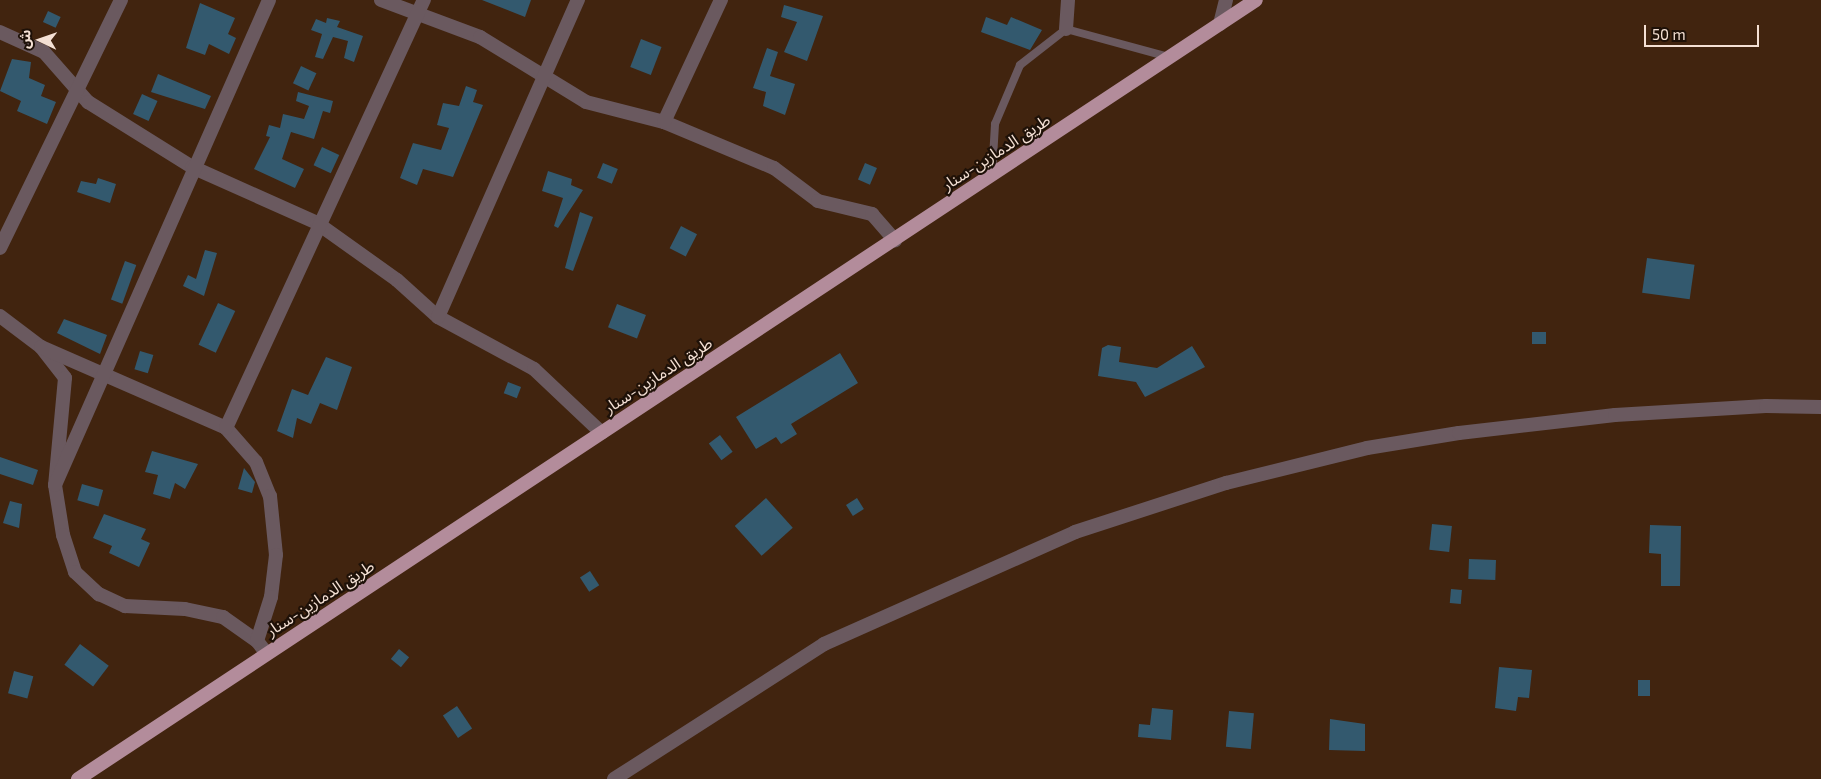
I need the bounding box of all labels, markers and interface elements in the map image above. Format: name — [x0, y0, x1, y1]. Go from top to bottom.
north arrow — [15, 15, 65, 65]
scale bar — [1646, 15, 1761, 47]
text: 50 m — [1652, 25, 1686, 43]
text: ش — [16, 29, 34, 49]
street label: طريق الدمازين-سنار — [938, 110, 1054, 194]
street label: طريق الدمازين-سنار — [600, 333, 716, 417]
street label: طريق الدمازين-سنار — [262, 556, 378, 640]

